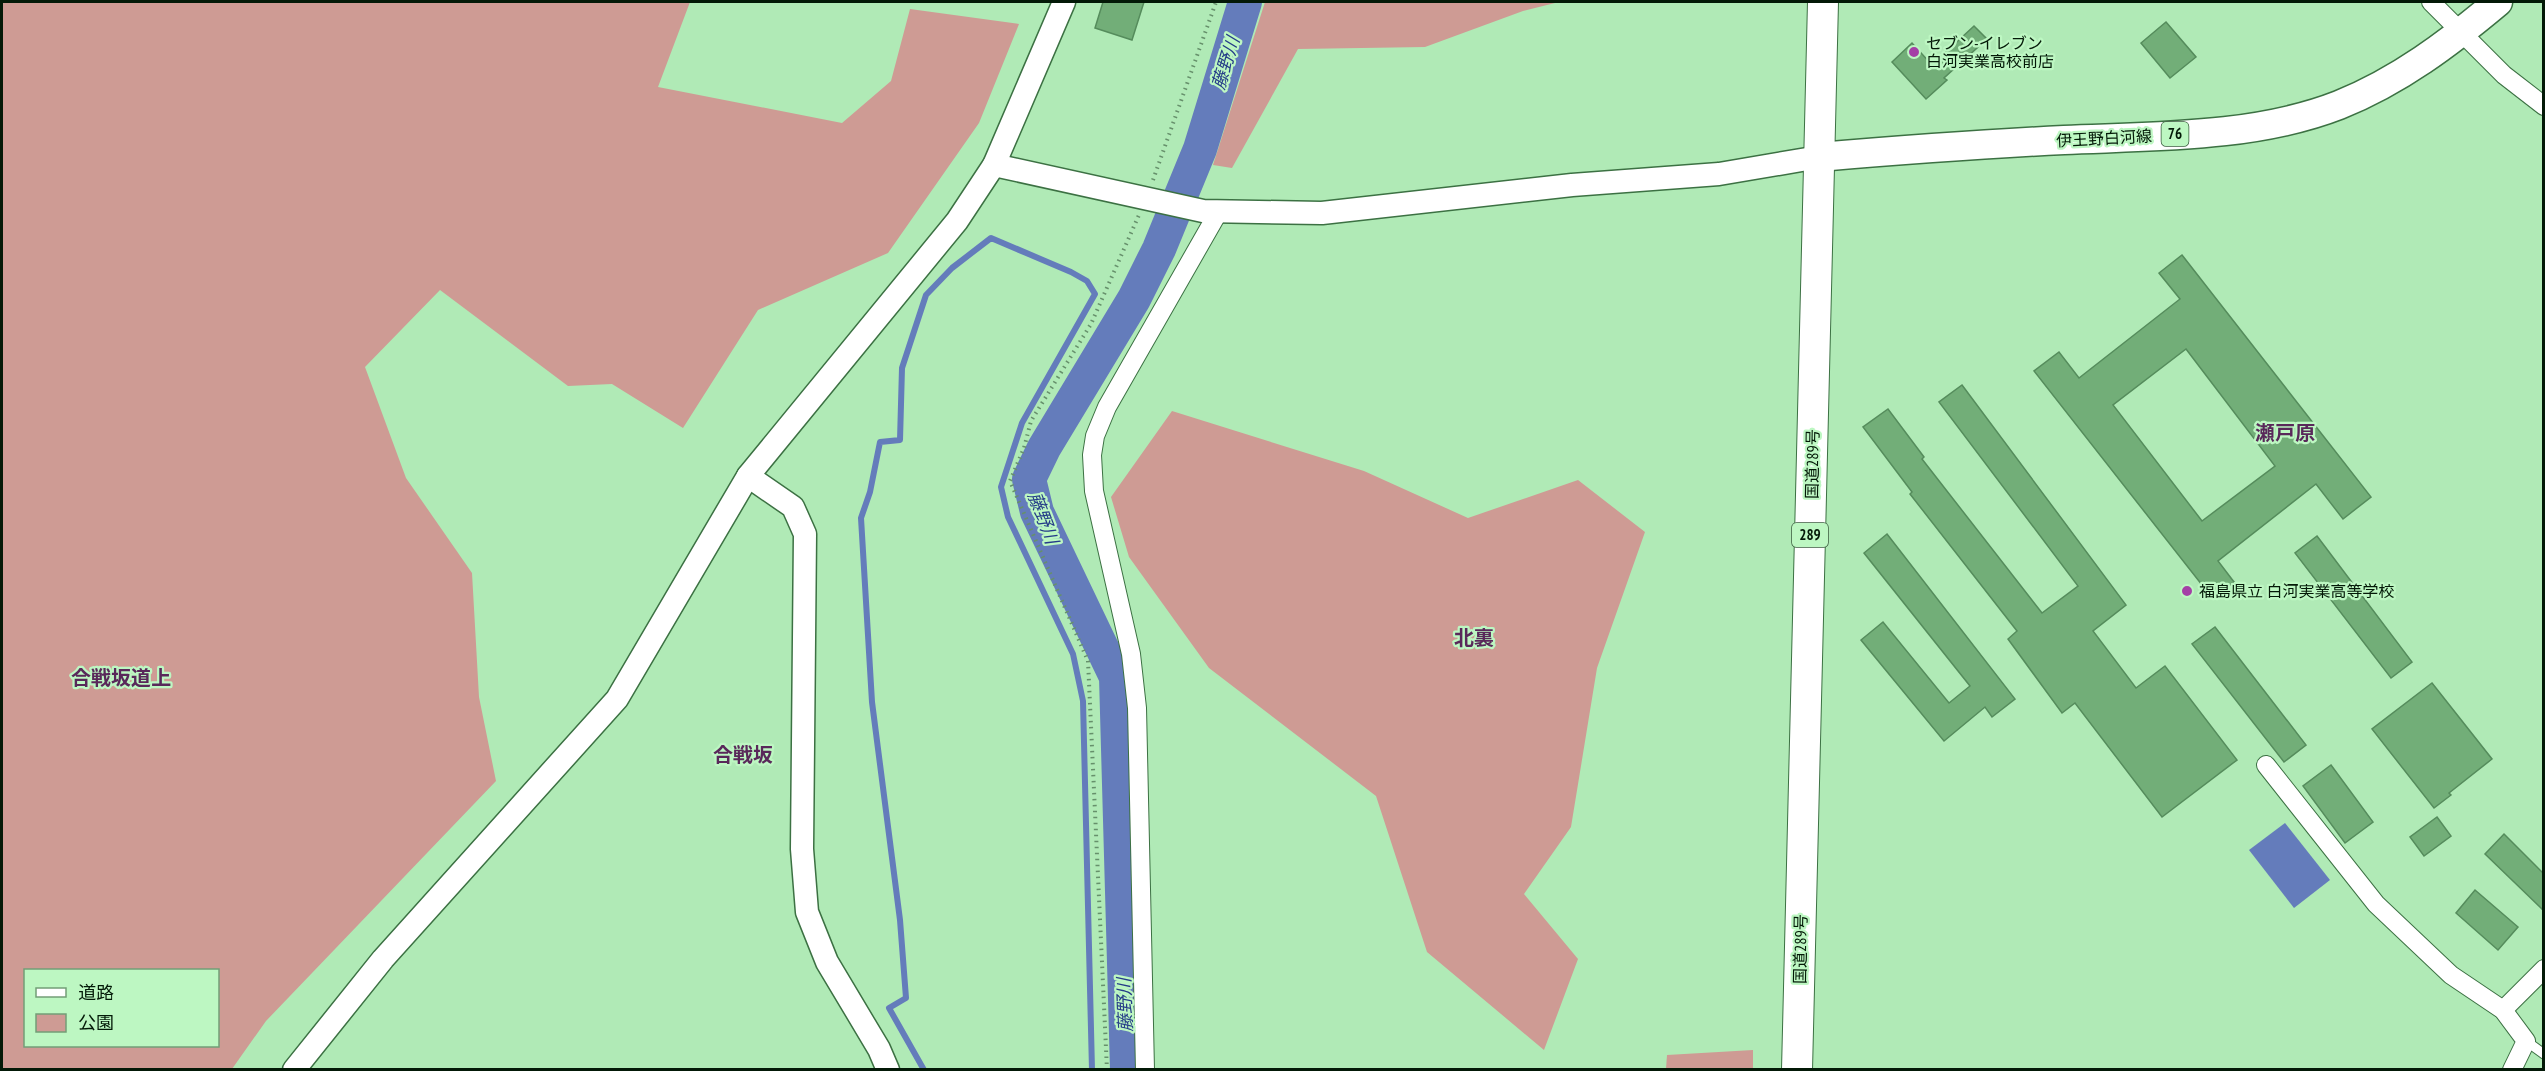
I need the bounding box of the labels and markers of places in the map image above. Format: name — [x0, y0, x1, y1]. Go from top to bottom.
place label: セブン-イレブン 白河実業高校前店 — [1926, 33, 2054, 71]
marker: セブン-イレブン 白河実業高校前店 — [1907, 45, 1921, 59]
place label: 福島県立 白河実業高等学校 — [2199, 581, 2394, 601]
marker: 福島県立 白河実業高等学校 — [2180, 584, 2194, 598]

